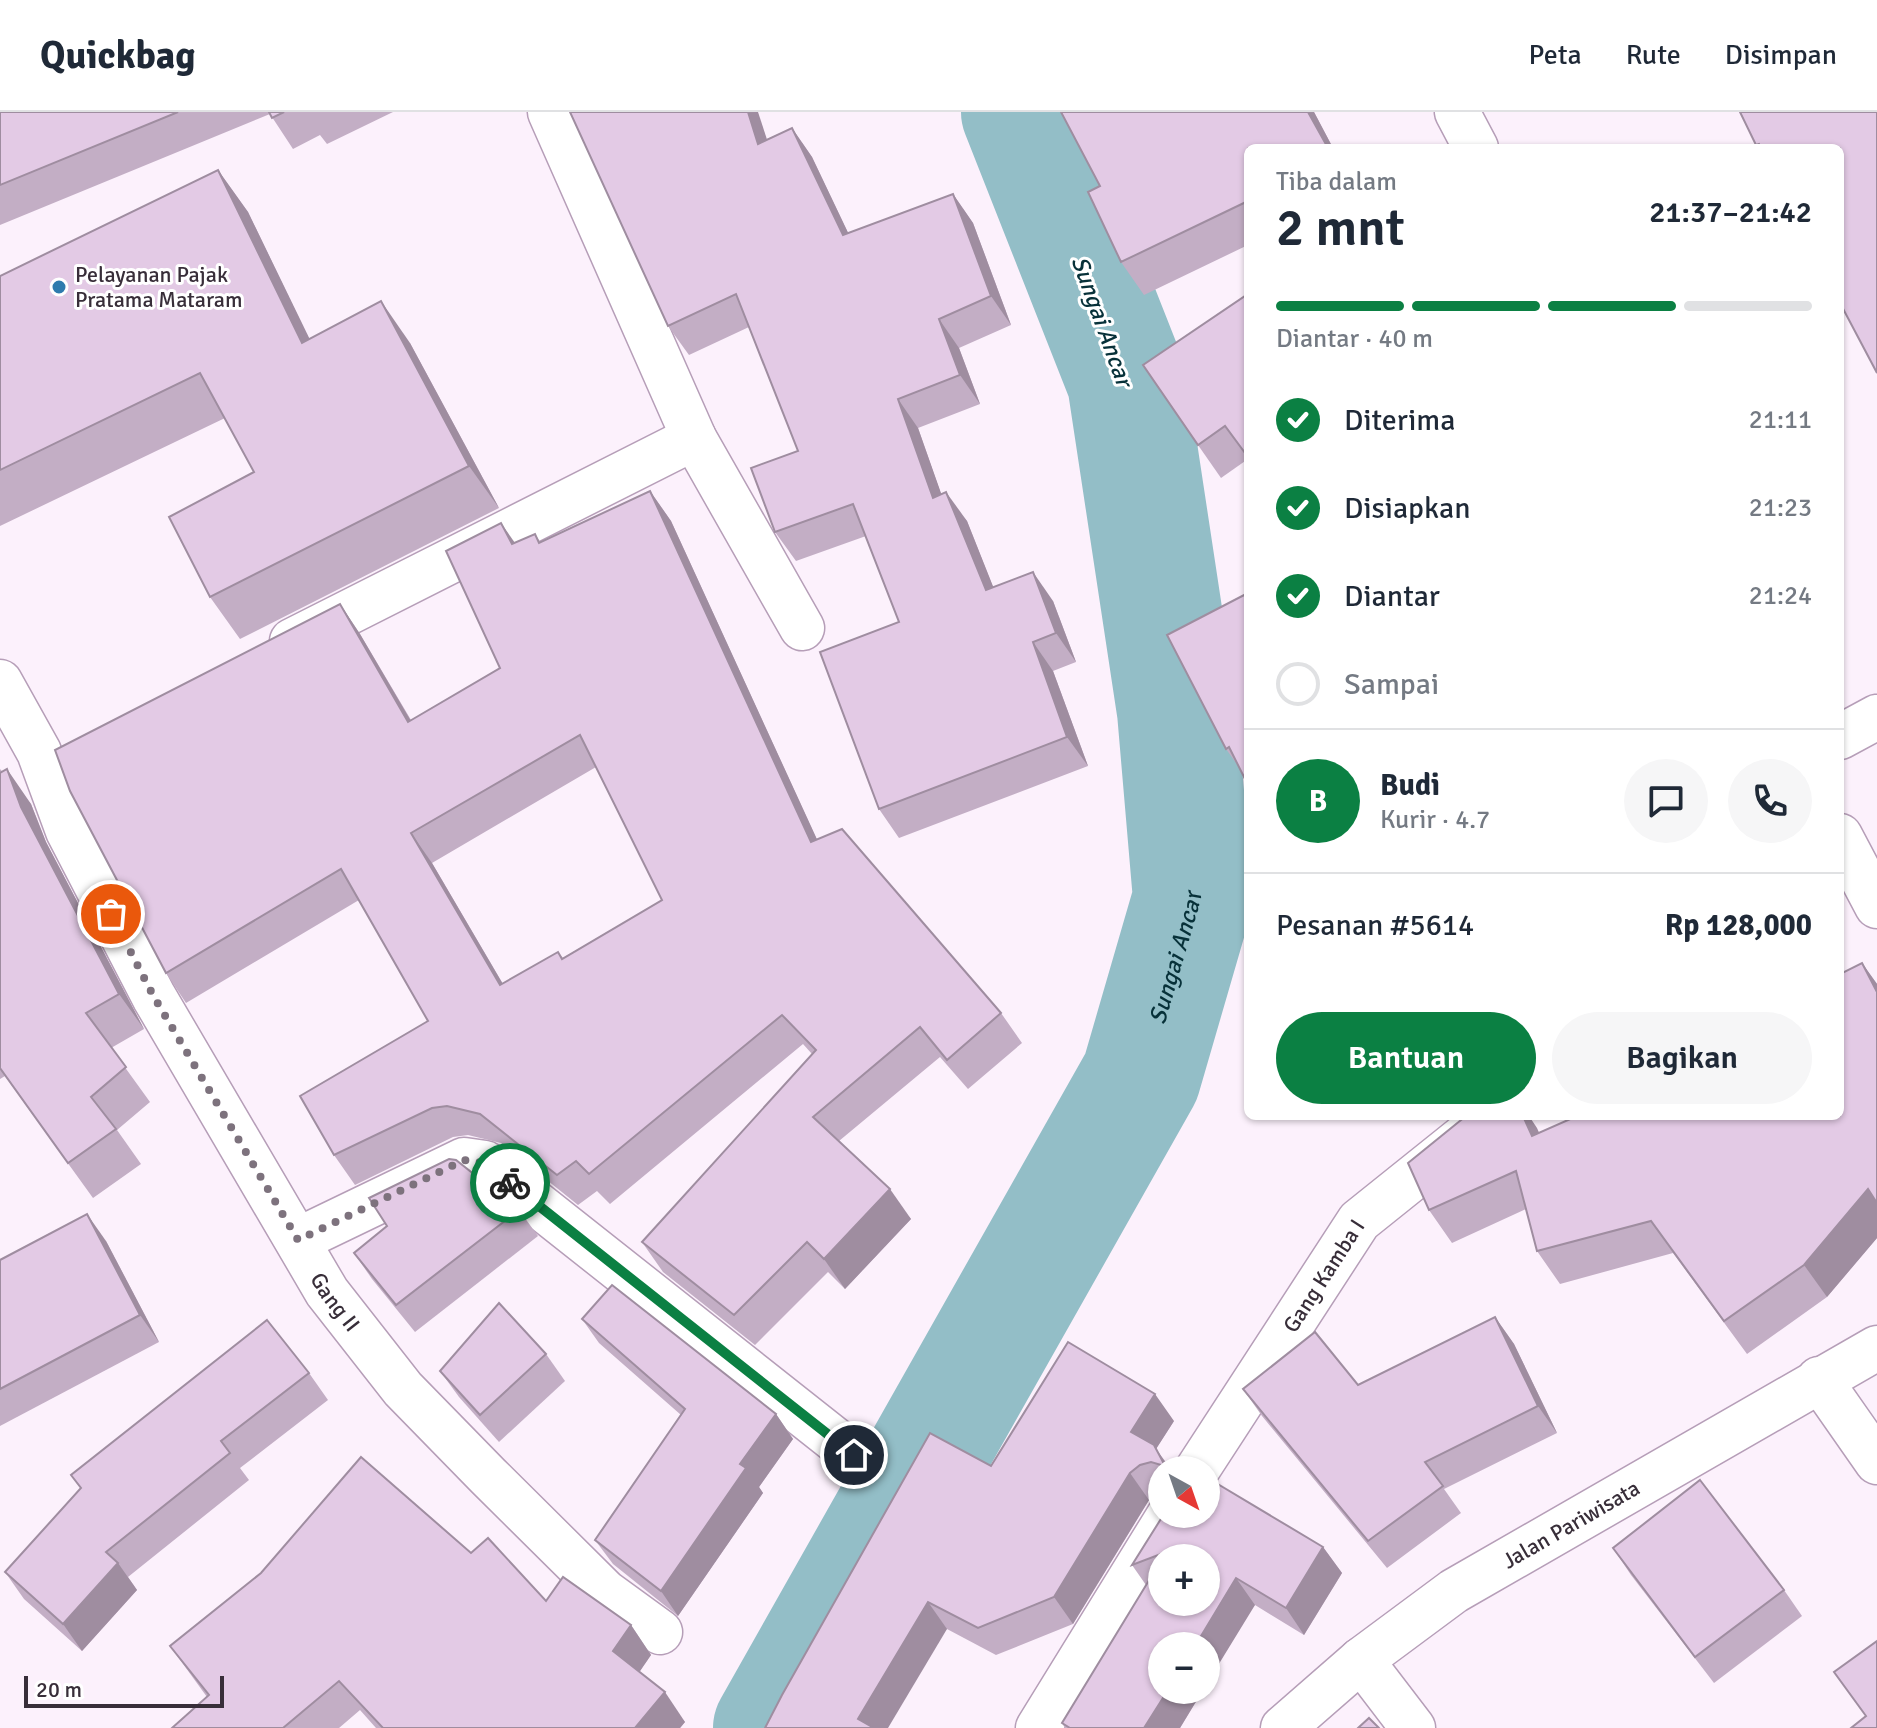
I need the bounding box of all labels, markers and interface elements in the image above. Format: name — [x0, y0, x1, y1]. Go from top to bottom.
text: Quickbag — [40, 32, 196, 79]
text: Peta — [1529, 38, 1582, 72]
text: Rute — [1626, 38, 1681, 72]
text: Disimpan — [1725, 38, 1837, 72]
text: Tiba dalam — [1276, 166, 1397, 198]
text: 21:37–21:42 — [1649, 194, 1812, 231]
text: 2 mnt — [1276, 196, 1405, 260]
water label: Sungai Ancar — [1065, 252, 1140, 393]
place label: Pelayanan Pajak Pratama Mataram — [75, 261, 243, 313]
marker: Pelayanan Pajak Pratama Mataram — [50, 278, 68, 296]
text: Diantar · 40 m — [1276, 323, 1433, 355]
icon: check — [1276, 398, 1320, 442]
text: Diterima — [1344, 402, 1455, 439]
text: 21:11 — [1749, 404, 1812, 436]
icon: check — [1276, 486, 1320, 530]
text: Disiapkan — [1344, 490, 1471, 527]
text: 21:23 — [1749, 492, 1812, 524]
icon: check — [1276, 574, 1320, 618]
text: Diantar — [1344, 578, 1440, 615]
text: 21:24 — [1749, 580, 1812, 612]
text: Sampai — [1344, 666, 1439, 703]
button: chat — [1624, 759, 1708, 843]
button: phone — [1728, 759, 1812, 843]
text: Budi — [1380, 767, 1440, 804]
text: B — [1309, 783, 1327, 820]
text: Kurir · 4.7 — [1380, 804, 1490, 836]
pin — [77, 880, 145, 948]
water label: Sungai Ancar — [1142, 888, 1208, 1027]
icon: bag — [89, 892, 133, 936]
text: Pesanan #5614 — [1276, 907, 1474, 944]
text: Rp 128,000 — [1665, 907, 1812, 944]
button: Bantuan — [1276, 1012, 1536, 1104]
button: Bagikan — [1552, 1012, 1812, 1104]
courier — [470, 1143, 550, 1223]
icon: bike — [488, 1161, 532, 1205]
street label: Gang Kamba I — [1277, 1214, 1370, 1337]
street label: Gang II — [305, 1267, 366, 1337]
pin — [820, 1421, 888, 1489]
icon: home — [832, 1433, 876, 1477]
north arrow — [1148, 1456, 1220, 1528]
map controls — [1148, 1456, 1220, 1704]
street label: Jalan Pariwisata — [1497, 1474, 1644, 1574]
button: + — [1148, 1544, 1220, 1616]
button: − — [1148, 1632, 1220, 1704]
scale bar — [24, 1672, 224, 1708]
text: 20 m — [36, 1676, 82, 1703]

